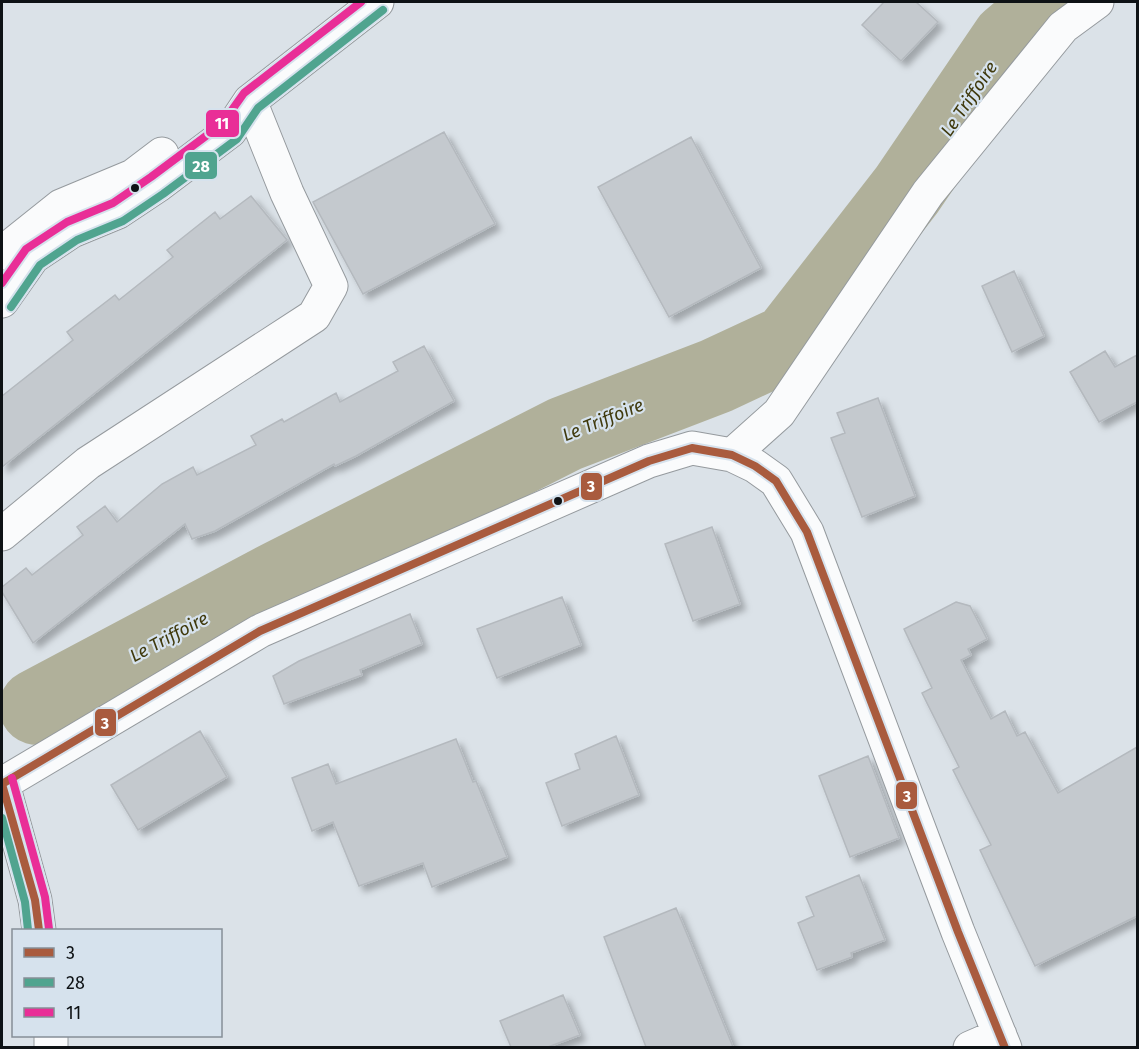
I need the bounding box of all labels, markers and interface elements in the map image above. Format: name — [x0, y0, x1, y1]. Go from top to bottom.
water label: Le Triffoire — [936, 57, 1002, 141]
line badge: 11 — [205, 109, 240, 138]
text: 11 — [215, 114, 229, 133]
line badge: 28 — [184, 151, 218, 180]
text: 28 — [192, 157, 210, 176]
unlabelled marker — [129, 182, 141, 194]
water label: Le Triffoire — [559, 394, 647, 446]
line badge: 3 — [580, 472, 603, 501]
text: 3 — [586, 477, 595, 496]
unlabelled marker — [552, 495, 564, 507]
water label: Le Triffoire — [126, 607, 212, 667]
line badge: 3 — [94, 708, 117, 737]
text: 3 — [100, 714, 109, 733]
line badge: 3 — [895, 781, 918, 810]
text: 3 — [902, 787, 911, 806]
legend — [12, 929, 222, 1037]
text: 3 — [66, 942, 75, 964]
text: 28 — [66, 972, 85, 994]
text: 11 — [66, 1002, 81, 1024]

